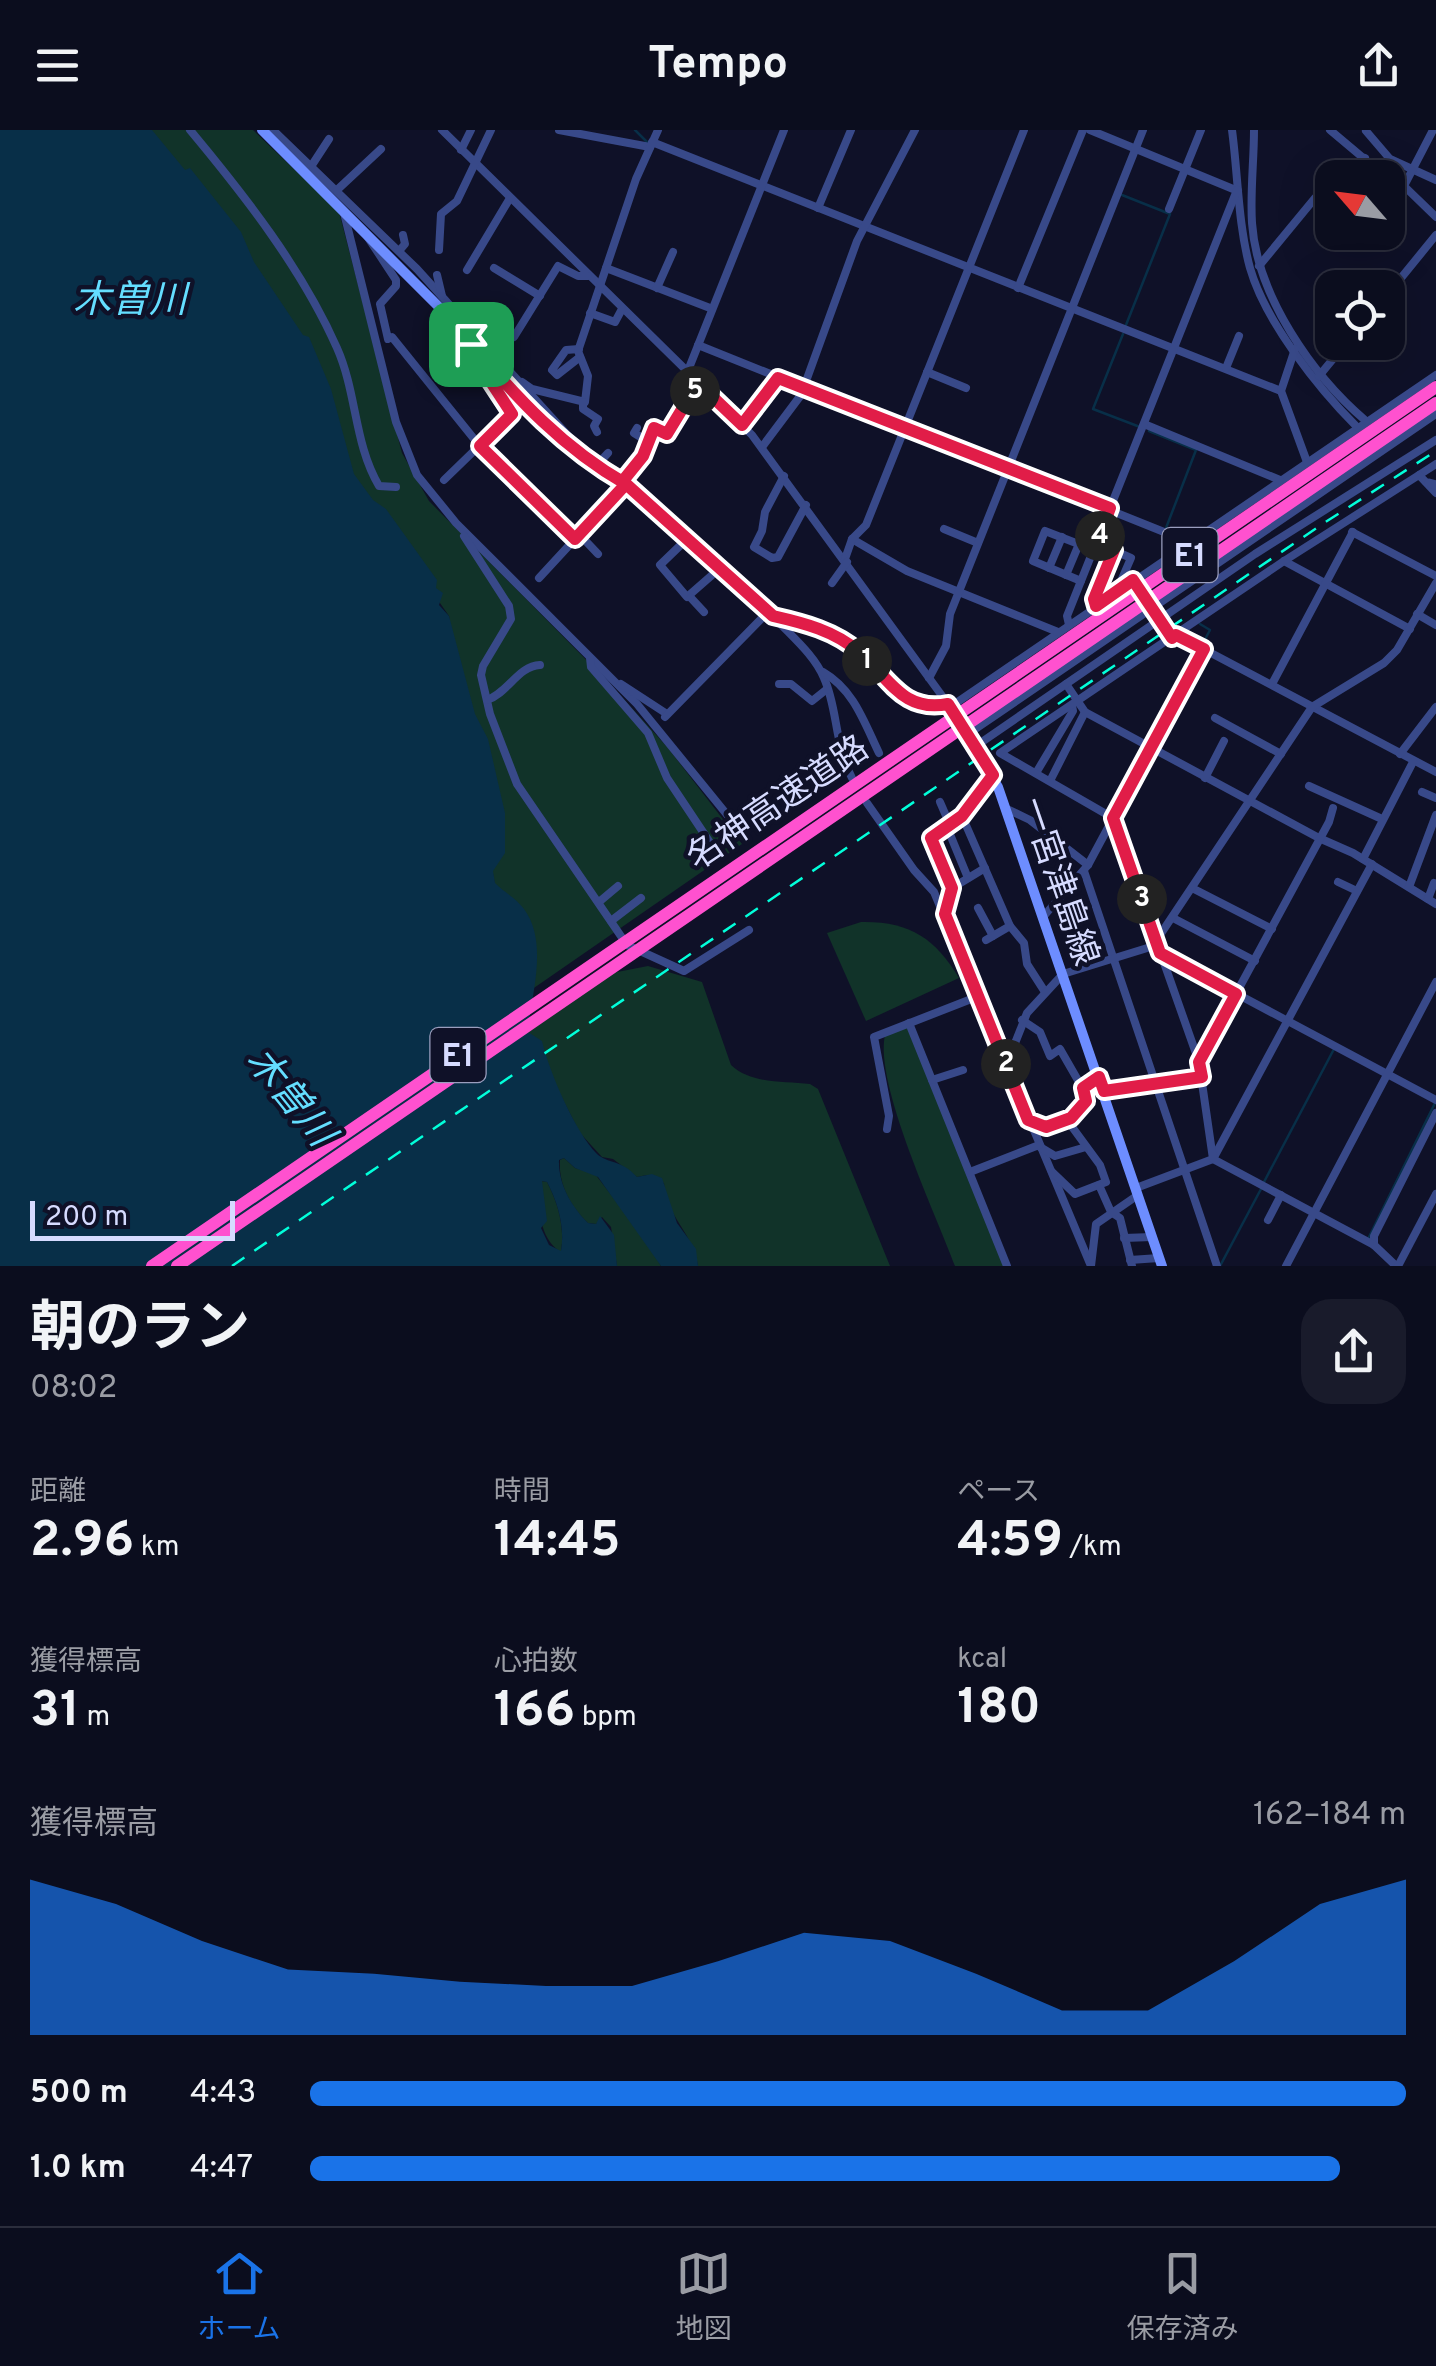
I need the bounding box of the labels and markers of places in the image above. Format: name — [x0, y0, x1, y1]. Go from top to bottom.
pin — [429, 302, 514, 387]
pin: 5 — [670, 366, 720, 416]
pin: 4 — [1075, 511, 1125, 561]
pin: 1 — [842, 636, 892, 686]
pin: 3 — [1117, 874, 1167, 924]
pin: 2 — [981, 1039, 1031, 1089]

